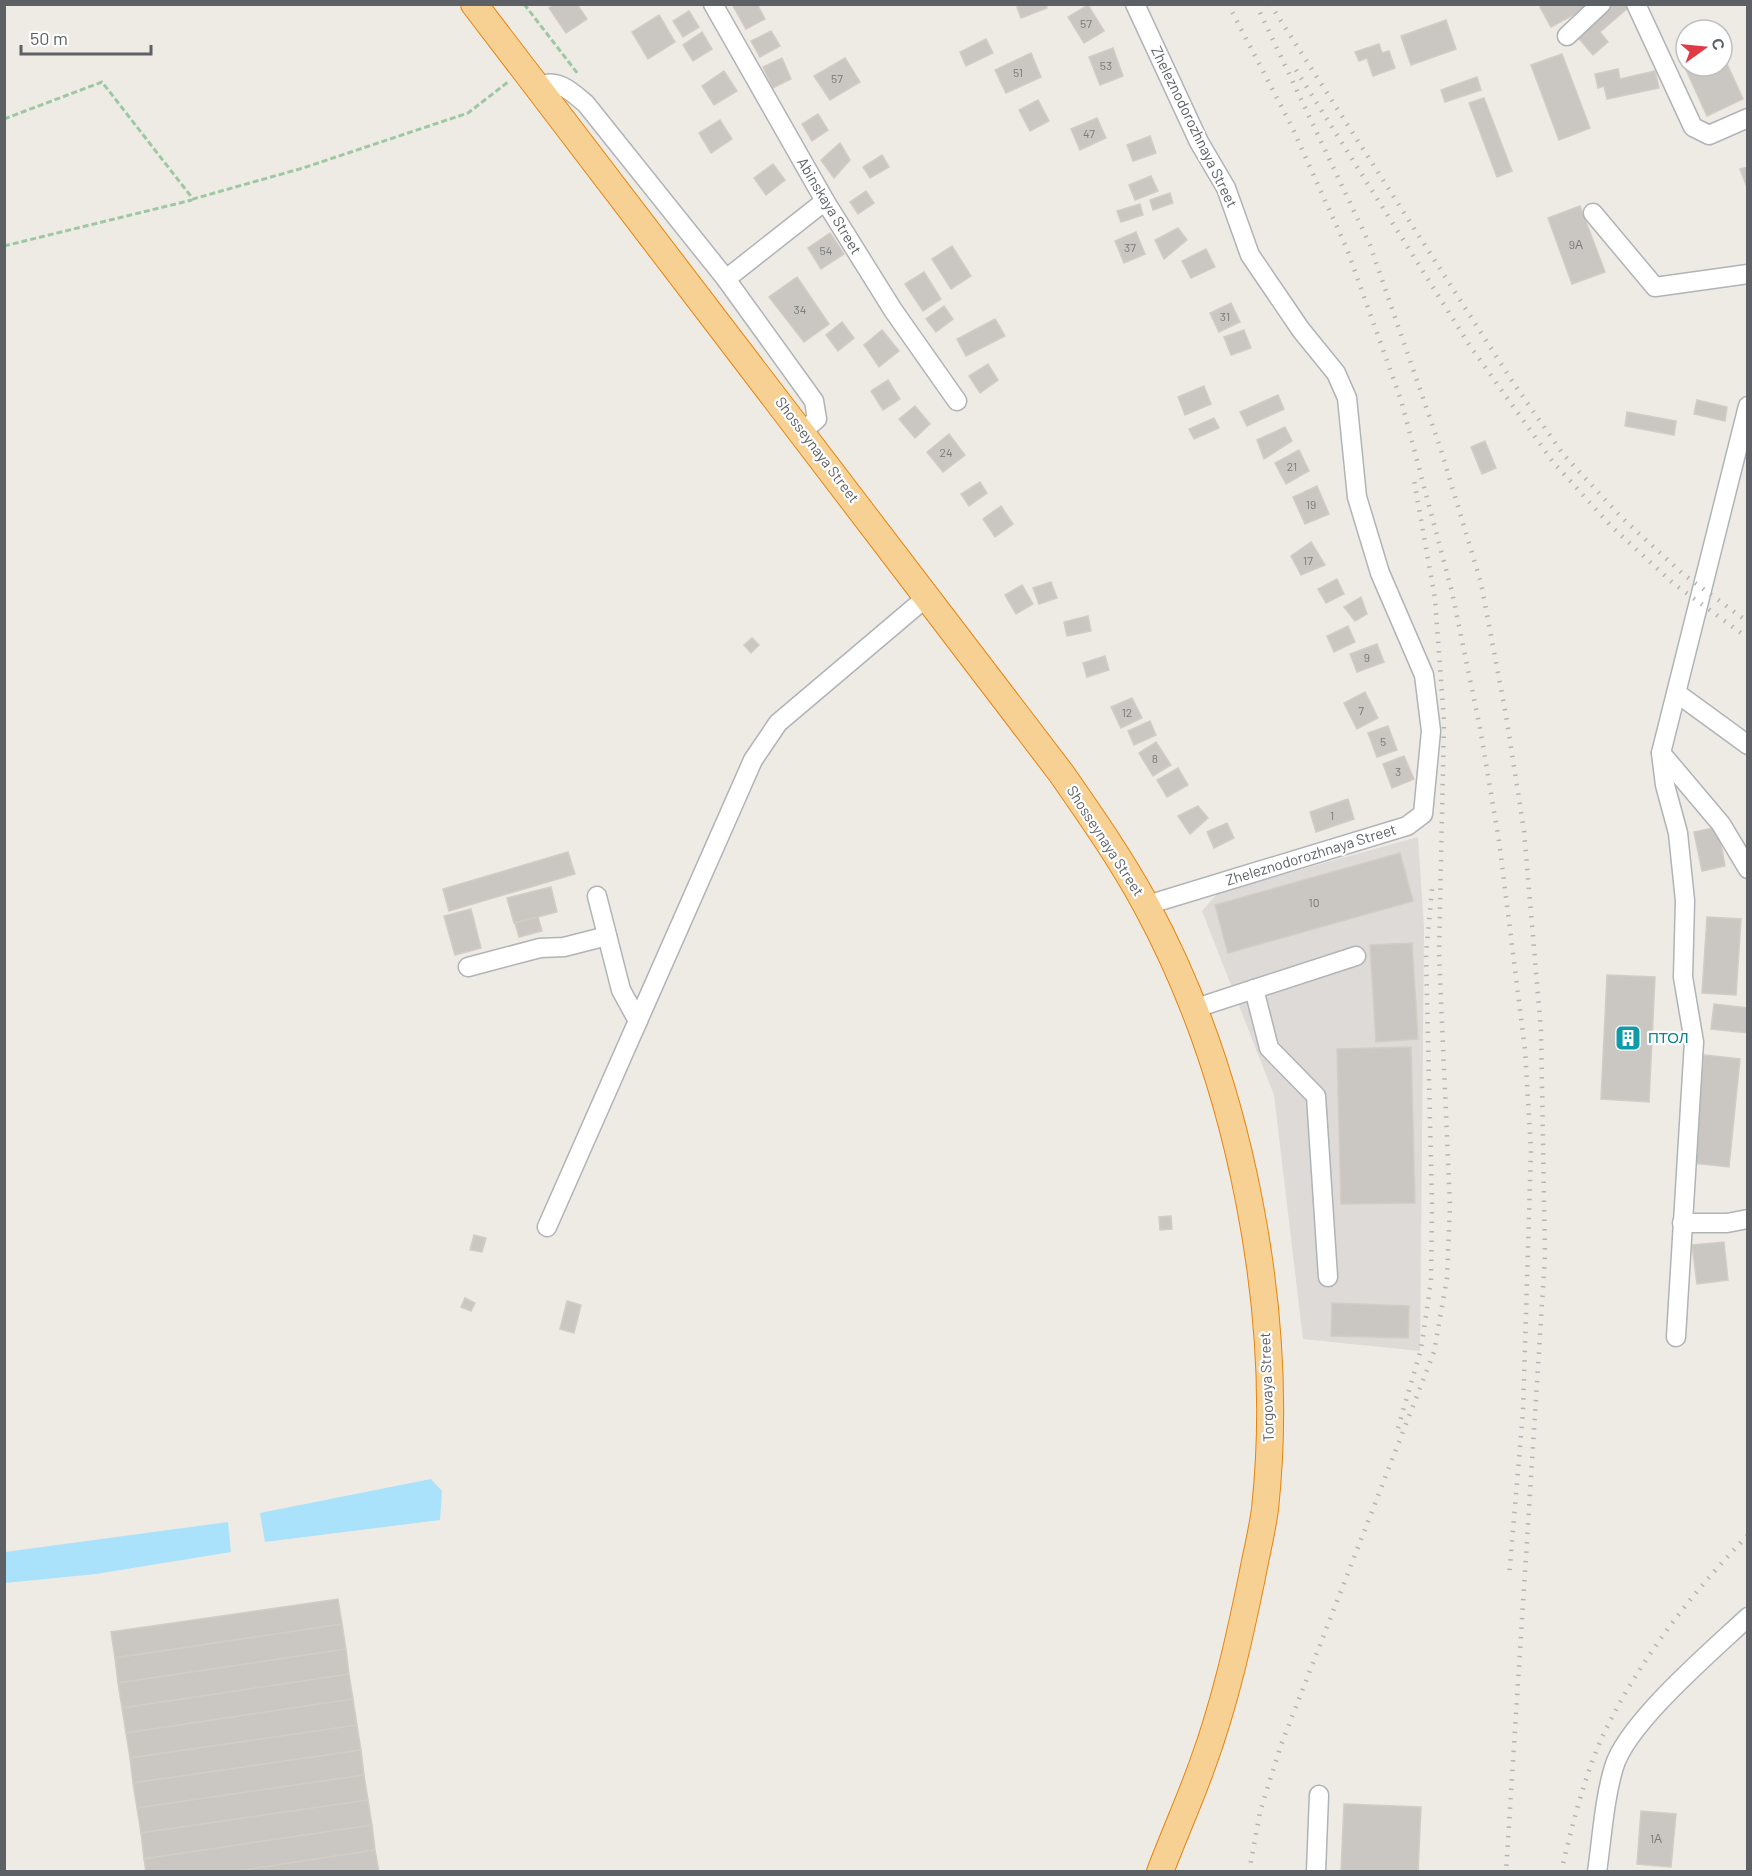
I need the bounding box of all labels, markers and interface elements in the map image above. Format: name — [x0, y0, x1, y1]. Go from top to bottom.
house number: 57 — [1080, 16, 1092, 30]
scale bar — [21, 18, 152, 56]
north arrow — [1674, 18, 1734, 78]
text: 50 m — [30, 27, 68, 49]
text: С — [1708, 36, 1730, 52]
street label: Zheleznodorozhnaya Street — [1148, 43, 1242, 210]
house number: 53 — [1100, 58, 1112, 72]
house number: 51 — [1013, 65, 1023, 79]
house number: 57 — [831, 71, 843, 85]
house number: 47 — [1083, 126, 1095, 140]
street label: Abinskaya Street — [794, 154, 866, 257]
house number: 9А — [1569, 237, 1583, 251]
house number: 37 — [1124, 240, 1136, 254]
house number: 54 — [820, 243, 832, 257]
house number: 34 — [794, 302, 806, 316]
house number: 31 — [1220, 309, 1230, 323]
street label: Shosseynaya Street — [772, 393, 863, 506]
house number: 24 — [939, 445, 953, 459]
house number: 21 — [1287, 459, 1297, 473]
house number: 19 — [1306, 497, 1316, 511]
house number: 17 — [1303, 553, 1313, 567]
house number: 9 — [1364, 650, 1370, 664]
house number: 7 — [1358, 703, 1364, 717]
house number: 12 — [1122, 705, 1132, 719]
house number: 5 — [1380, 734, 1386, 748]
house number: 8 — [1152, 751, 1158, 765]
house number: 3 — [1395, 764, 1401, 778]
street label: Shosseynaya Street — [1063, 782, 1148, 899]
house number: 1 — [1330, 808, 1334, 822]
street label: Zheleznodorozhnaya Street — [1223, 820, 1398, 889]
house number: 10 — [1309, 895, 1319, 909]
building icon: ПТОЛ — [1613, 1023, 1643, 1053]
place label: ПТОЛ — [1648, 1028, 1689, 1046]
street label: Torgovaya Street — [1255, 1332, 1277, 1442]
house number: 1А — [1650, 1831, 1662, 1845]

